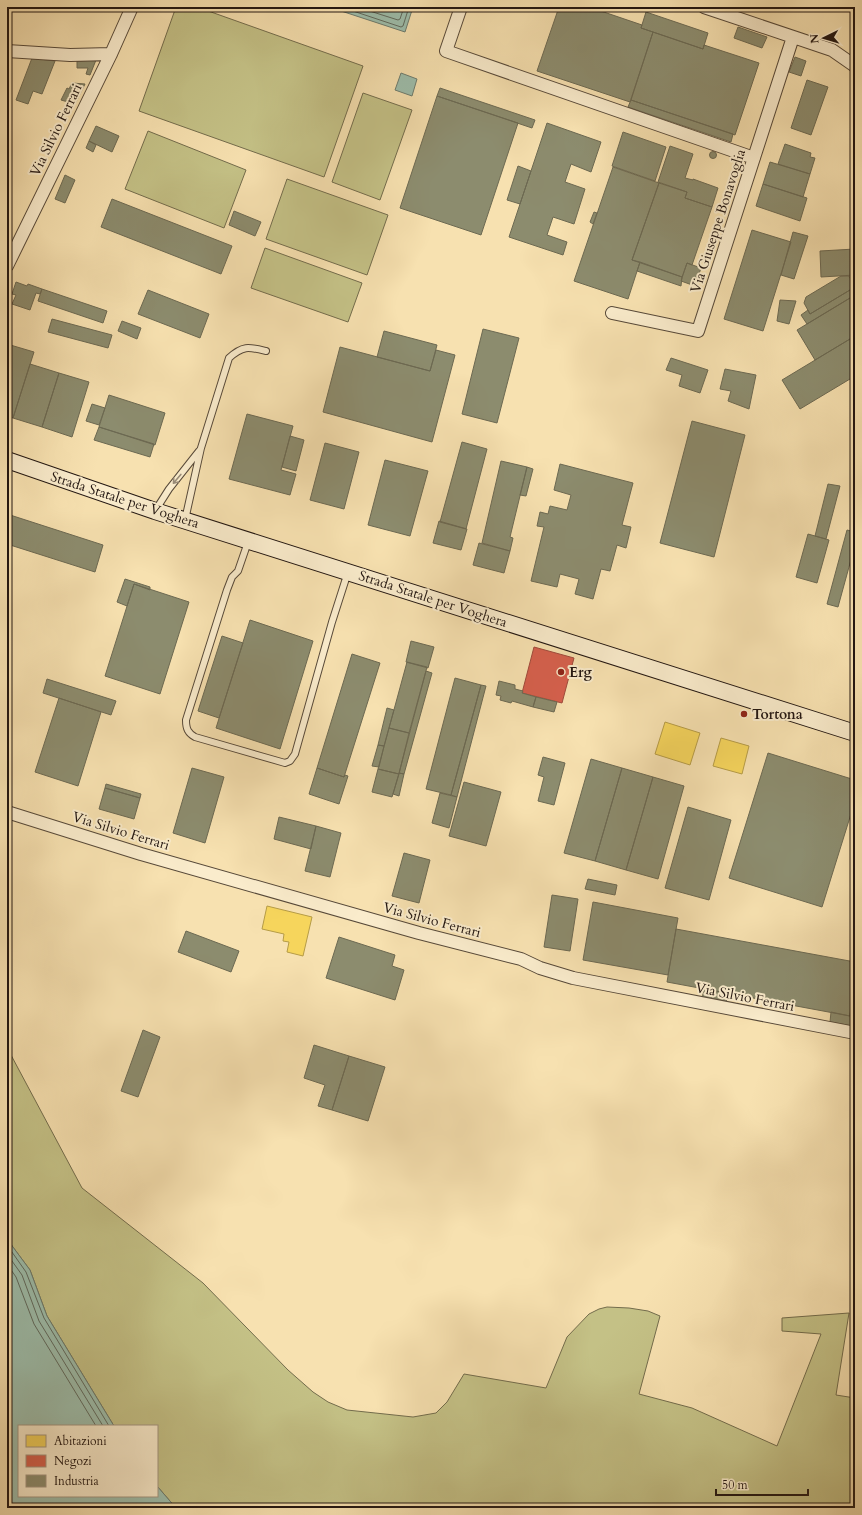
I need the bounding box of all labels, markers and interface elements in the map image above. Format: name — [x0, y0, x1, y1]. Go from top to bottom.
north arrow — [804, 18, 844, 58]
text: N — [807, 33, 822, 44]
street label: Via Silvio Ferrari — [25, 81, 87, 179]
street label: Via Giuseppe Bonavoglia — [686, 147, 750, 295]
street label: Strada Statale per Voghera — [48, 467, 202, 533]
one-way arrow — [173, 473, 182, 484]
street label: Strada Statale per Voghera — [356, 566, 510, 632]
place label: Erg — [569, 663, 592, 682]
marker: Erg — [556, 667, 566, 677]
place label: Tortona — [752, 705, 803, 724]
marker: Tortona — [739, 709, 749, 719]
street label: Via Silvio Ferrari — [70, 807, 172, 855]
street label: Via Silvio Ferrari — [381, 898, 483, 942]
street label: Via Silvio Ferrari — [694, 978, 796, 1016]
legend — [18, 1425, 158, 1497]
text: Abitazioni — [54, 1433, 107, 1449]
text: Negozi — [54, 1453, 92, 1469]
scale bar — [716, 1471, 808, 1497]
text: Industria — [54, 1473, 99, 1489]
text: 50 m — [722, 1477, 749, 1493]

